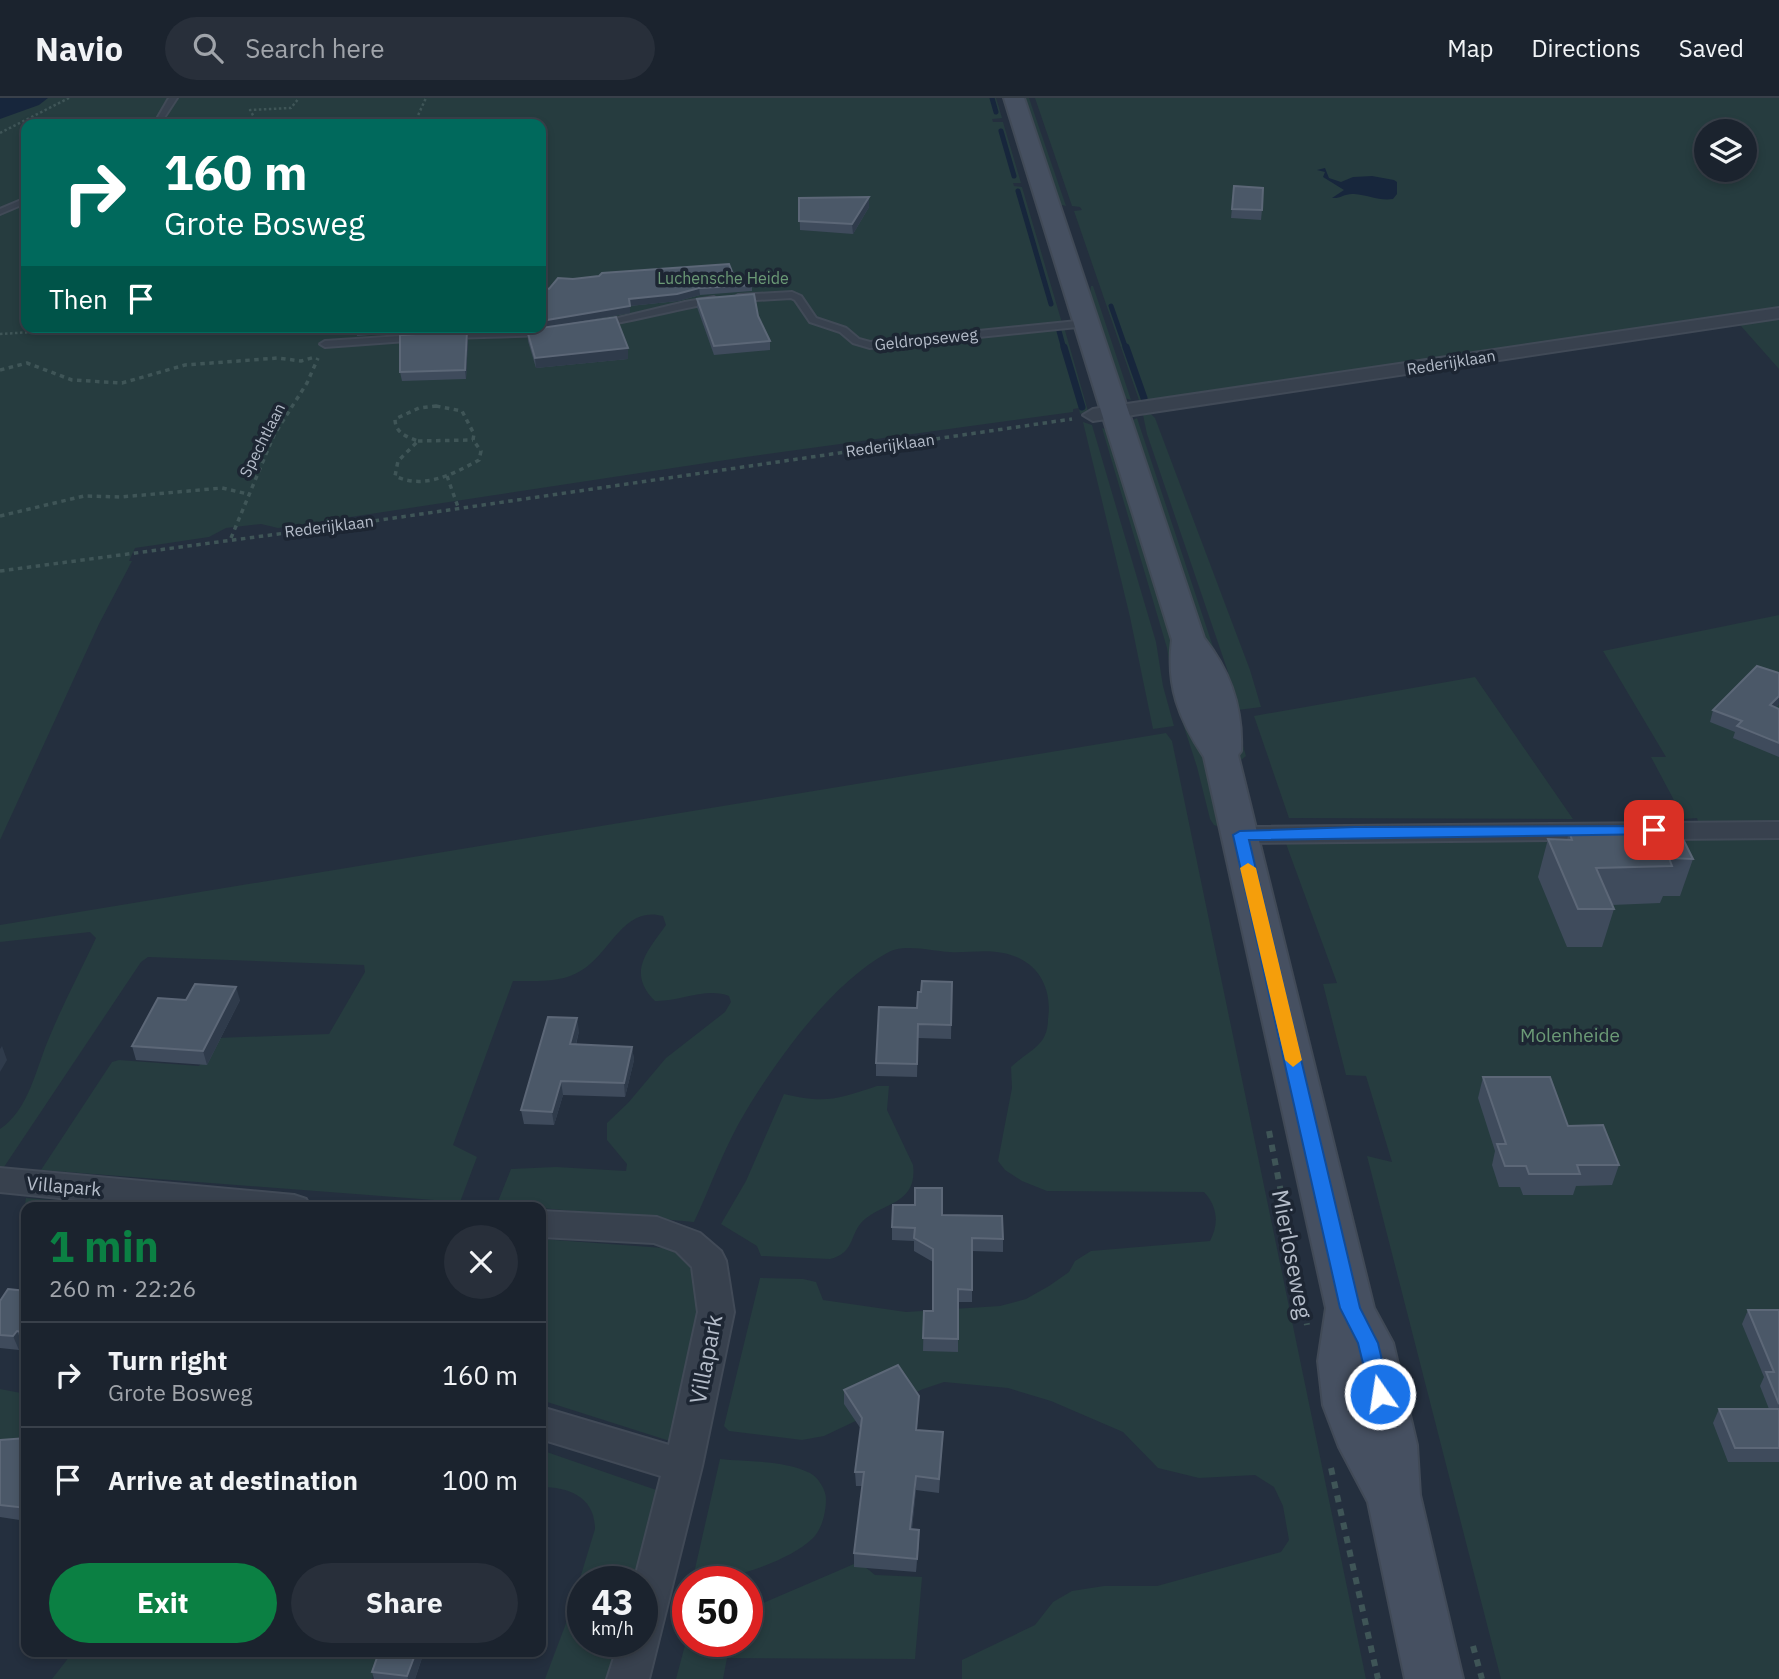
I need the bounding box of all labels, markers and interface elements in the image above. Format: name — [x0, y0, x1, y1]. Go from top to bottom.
search box — [165, 17, 655, 80]
text: Navio — [35, 27, 123, 70]
icon: search — [189, 29, 227, 67]
text: Search here — [245, 31, 385, 65]
text: Map — [1447, 32, 1493, 64]
text: Directions — [1531, 32, 1641, 64]
text: Saved — [1679, 32, 1744, 64]
map controls — [1694, 119, 1757, 182]
button: layers — [1694, 119, 1757, 182]
text: 160 m — [164, 140, 308, 203]
icon: right — [49, 147, 140, 238]
text: Grote Bosweg — [164, 202, 365, 244]
park label: Luchensche Heide — [657, 268, 789, 288]
icon: arrive — [122, 280, 160, 318]
text: Then — [49, 282, 108, 316]
street label: Geldropseweg — [873, 324, 979, 354]
street label: Rederijklaan — [1405, 345, 1497, 379]
street label: Spechtlaan — [235, 400, 289, 480]
street label: Rederijklaan — [844, 429, 936, 461]
street label: Rederijklaan — [283, 511, 375, 541]
pin — [1624, 800, 1684, 860]
icon: arrive — [1635, 811, 1673, 849]
park label: Molenheide — [1520, 1023, 1620, 1047]
street label: Villapark — [26, 1171, 102, 1201]
street label: Mierloseweg — [1266, 1187, 1320, 1321]
text: 1 min — [49, 1219, 159, 1274]
button: close — [444, 1225, 518, 1299]
text: 260 m · 22:26 — [49, 1273, 196, 1303]
street label: Villapark — [682, 1312, 728, 1406]
text: Turn right — [108, 1343, 227, 1377]
icon: right — [49, 1356, 87, 1394]
position arrow — [1343, 1357, 1417, 1431]
text: 160 m — [442, 1358, 518, 1392]
text: Grote Bosweg — [108, 1377, 252, 1407]
icon: arrive — [49, 1461, 87, 1499]
text: Arrive at destination — [108, 1463, 358, 1497]
text: 100 m — [442, 1463, 518, 1497]
button: Exit — [49, 1563, 277, 1643]
button: Share — [291, 1563, 518, 1643]
speed limit sign: 50 — [672, 1566, 763, 1657]
text: 43 — [591, 1579, 634, 1625]
text: km/h — [591, 1617, 634, 1640]

